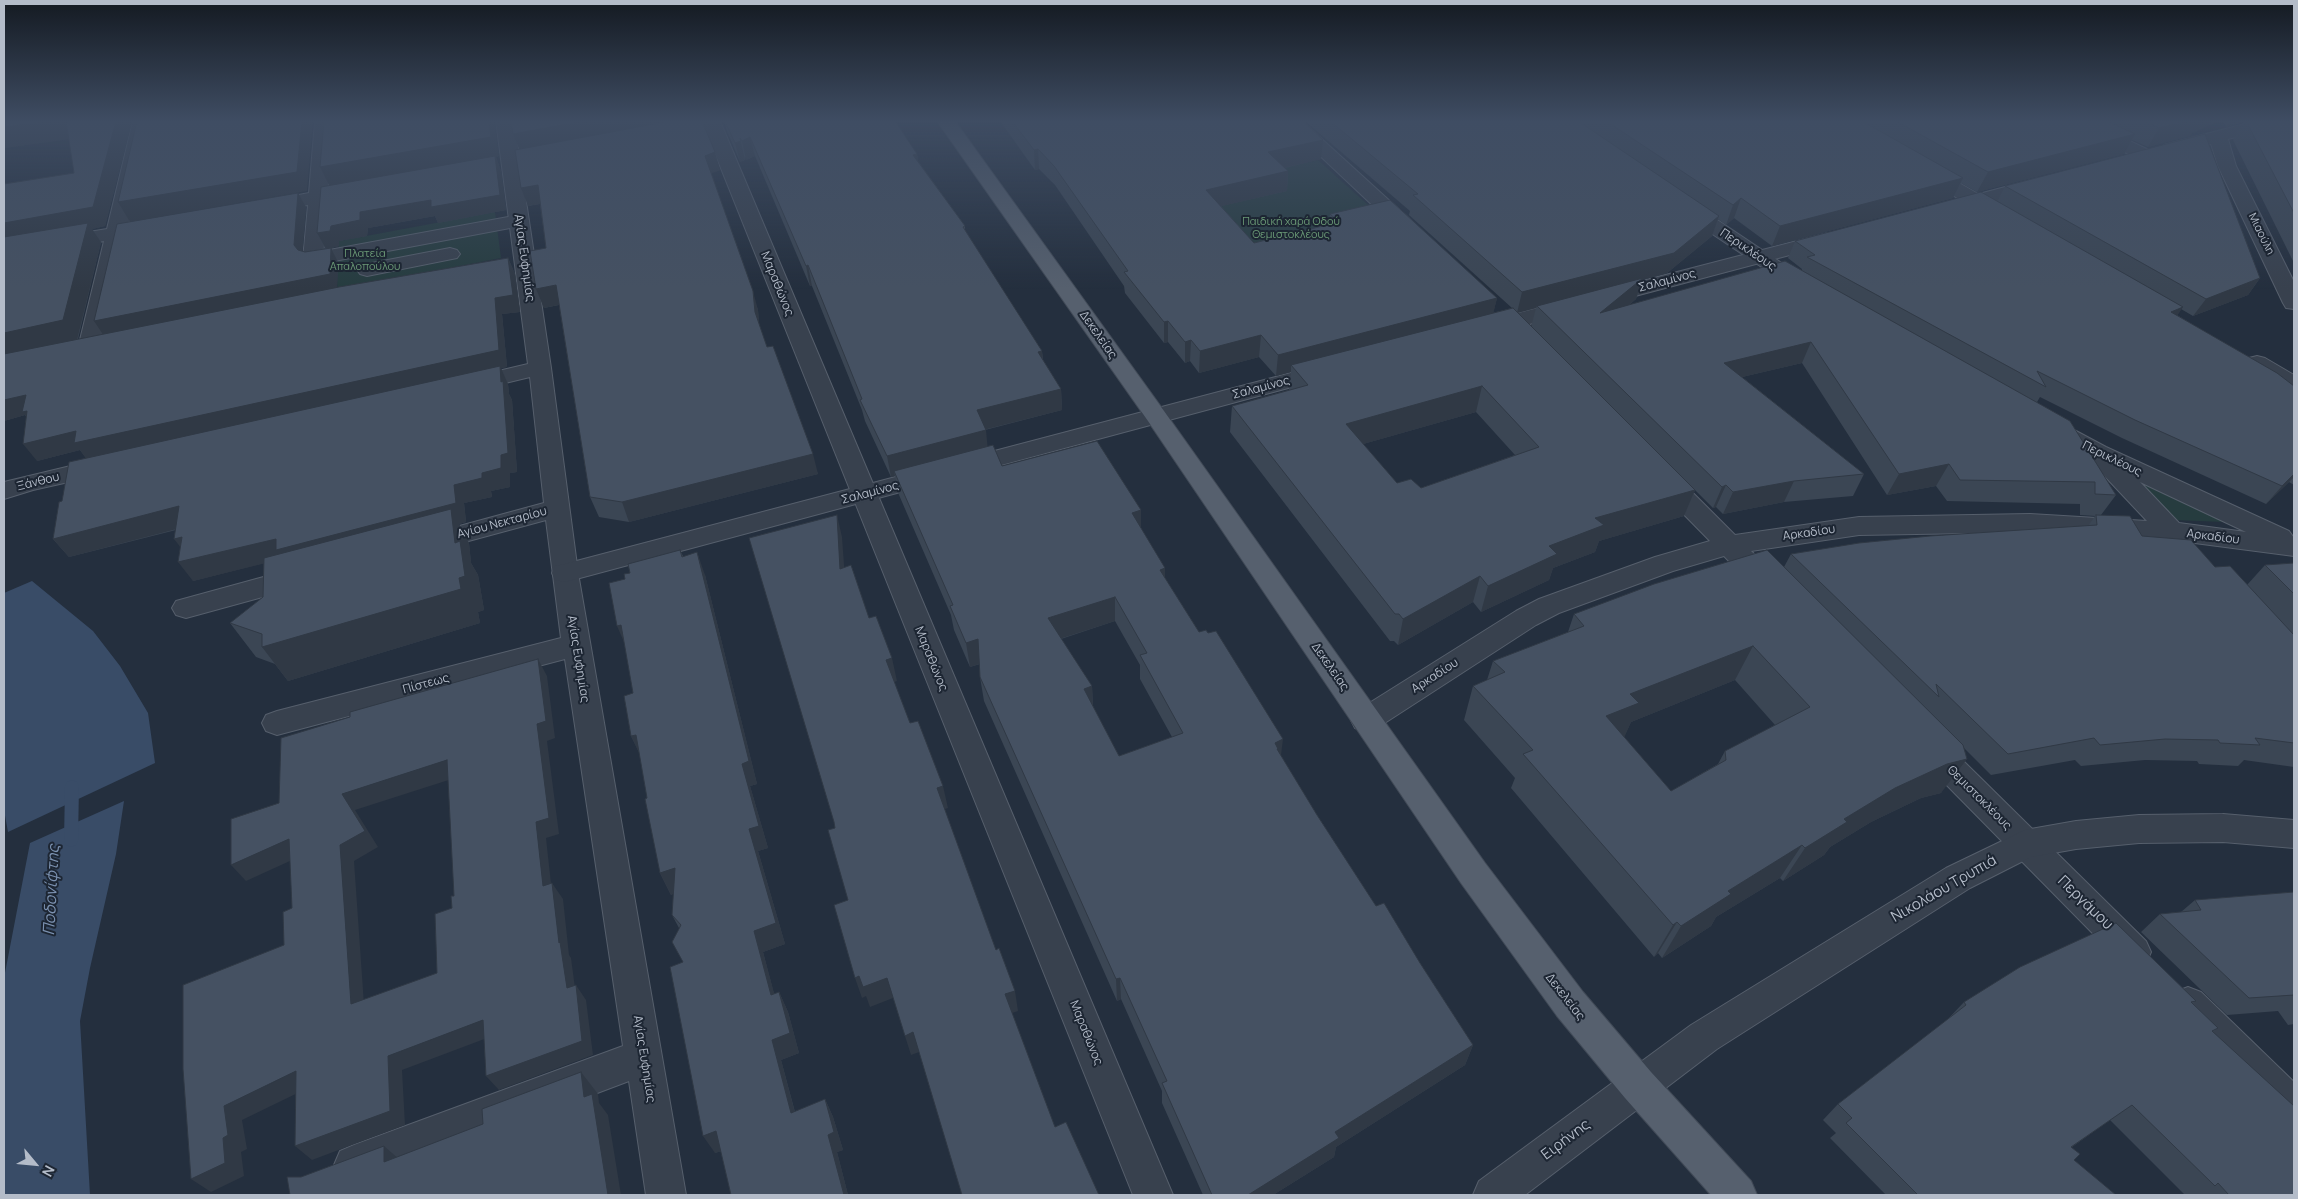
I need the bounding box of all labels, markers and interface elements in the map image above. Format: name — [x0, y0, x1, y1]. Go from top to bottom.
street label: Μιαούλη — [2245, 211, 2277, 257]
street label: Αγίας Ευφημίας — [511, 213, 537, 303]
park label: Παιδική χαρά Οδού Θεμιστοκλέους — [1242, 215, 1340, 241]
street label: Περικλέους — [1717, 226, 1779, 274]
park label: Πλατεία Απαλοπούλου — [330, 247, 400, 273]
street label: Μαραθώνος — [758, 250, 796, 318]
street label: Σαλαμίνος — [1637, 266, 1697, 296]
street label: Δεκελείας — [1076, 308, 1120, 362]
street label: Σαλαμίνος — [1231, 373, 1291, 403]
street label: Περικλέους — [2080, 438, 2144, 480]
street label: Ξάνθου — [15, 470, 61, 494]
street label: Σαλαμίνος — [840, 478, 900, 508]
street label: Αγίου Νεκταρίου — [456, 504, 548, 542]
street label: Αρκαδίου — [1782, 522, 1836, 544]
street label: Αρκαδίου — [2186, 527, 2240, 547]
street label: Αγίας Ευφημίας — [564, 614, 592, 704]
street label: Μαραθώνος — [912, 625, 950, 693]
street label: Δεκελείας — [1308, 640, 1352, 694]
street label: Αρκαδίου — [1409, 656, 1461, 696]
street label: Πίστεως — [401, 671, 451, 697]
street label: Θεμιστοκλέους — [1944, 763, 2014, 833]
water label: Ποδονίφτης — [40, 844, 64, 936]
street label: Νικολάου Τρυπιά — [1888, 852, 2000, 926]
street label: Περγάμου — [2054, 872, 2116, 934]
street label: Δεκελείας — [1542, 971, 1588, 1023]
street label: Μαραθώνος — [1067, 999, 1105, 1067]
street label: Αγίας Ευφημίας — [630, 1014, 658, 1104]
street label: Ειρήνης — [1538, 1116, 1594, 1164]
north arrow — [10, 1139, 60, 1189]
text: N — [38, 1162, 59, 1180]

